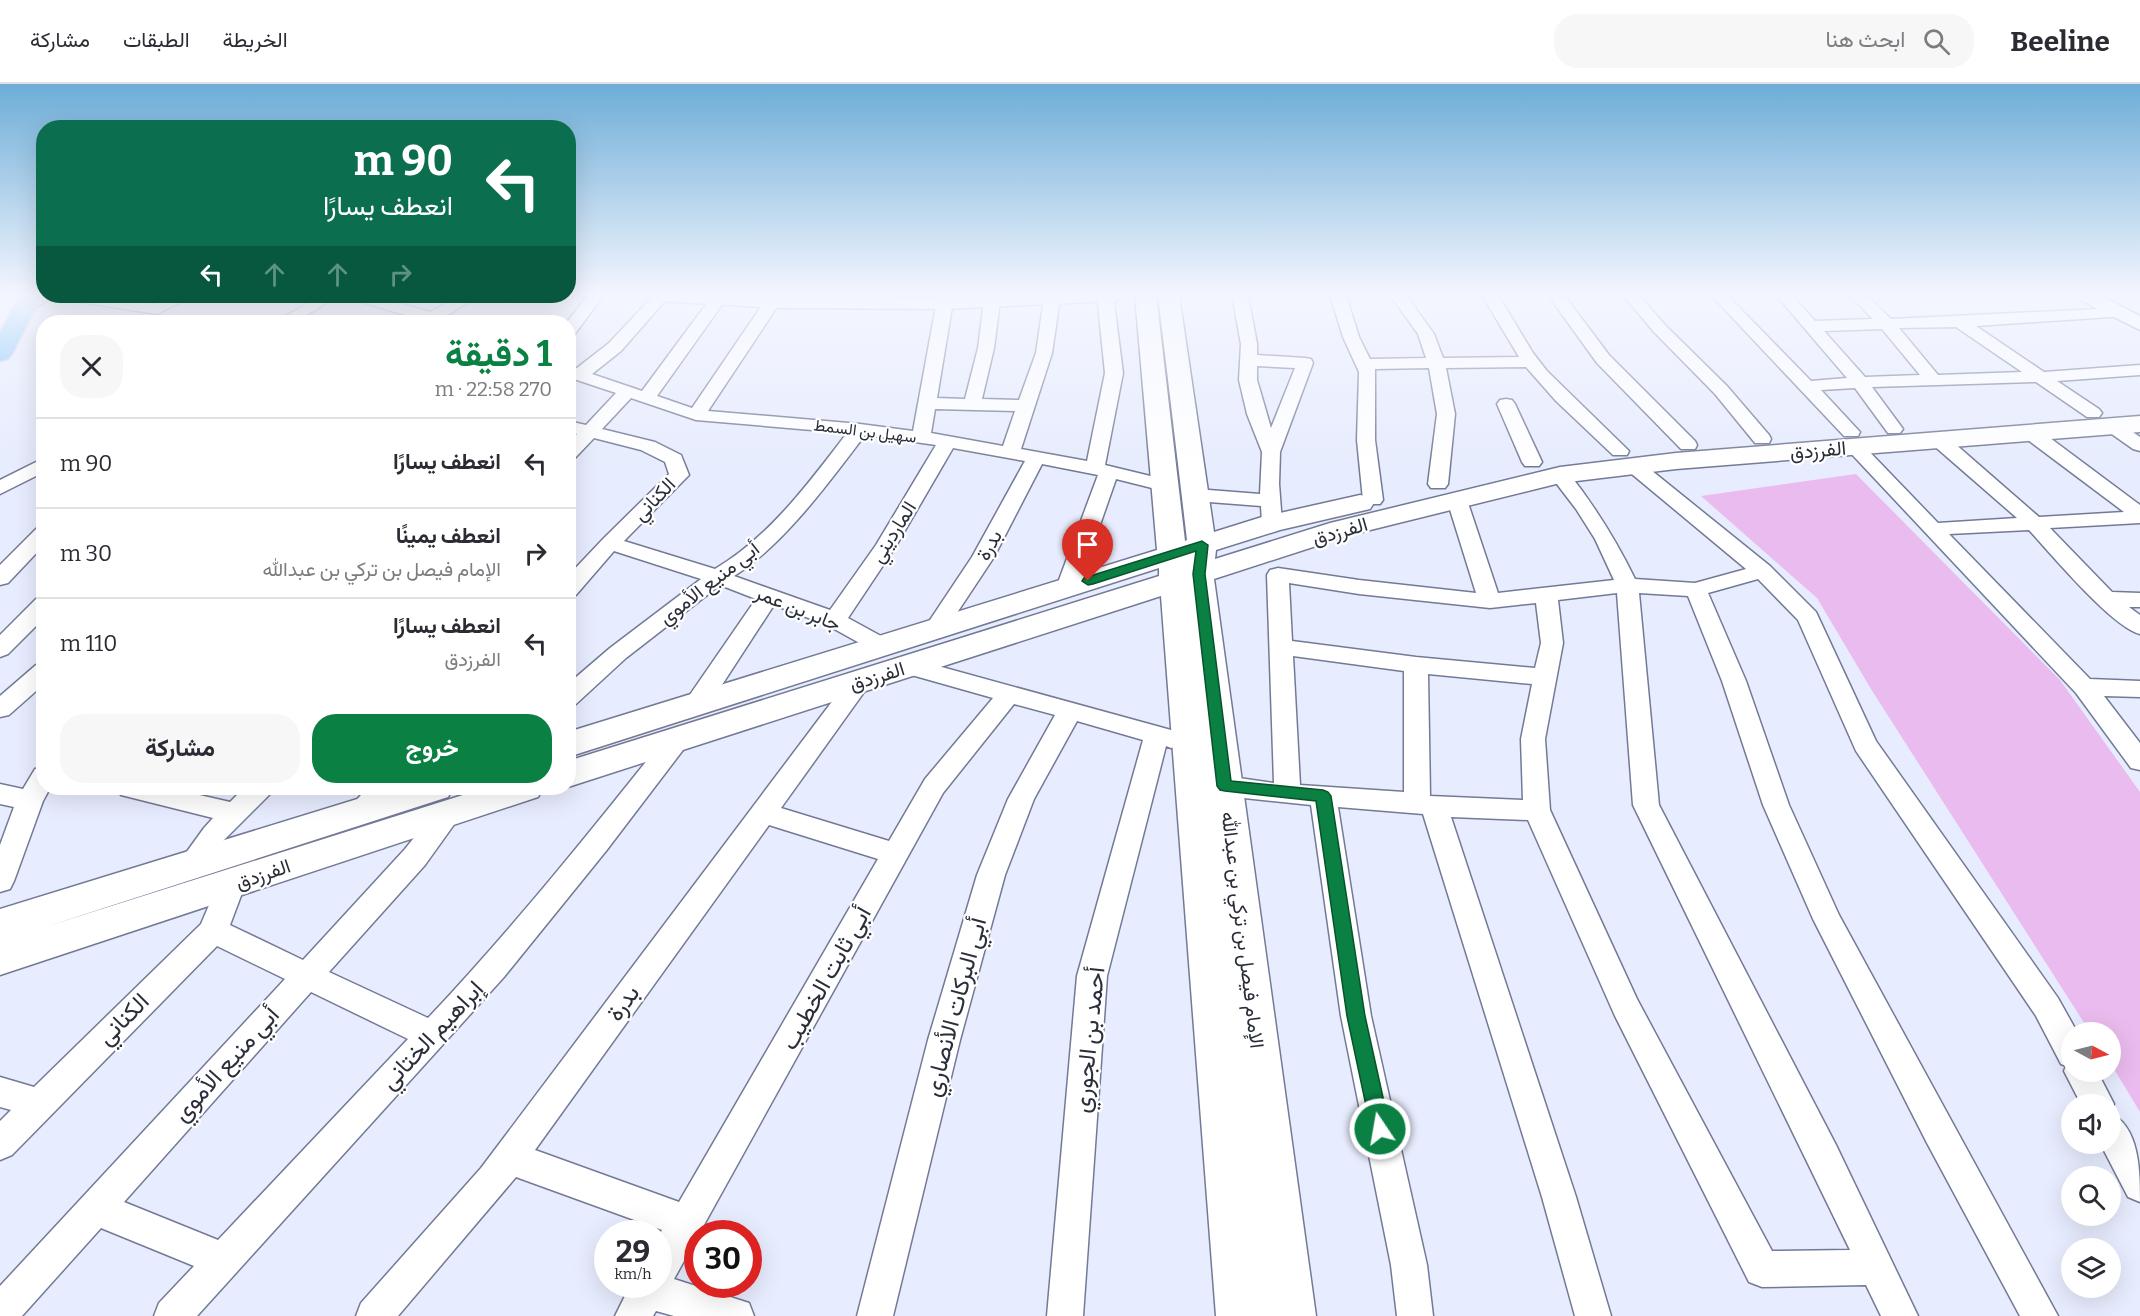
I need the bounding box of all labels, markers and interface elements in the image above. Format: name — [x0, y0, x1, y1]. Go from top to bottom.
search box — [1554, 14, 1974, 68]
icon: search — [1920, 25, 1953, 58]
text: Beeline — [2010, 25, 2110, 58]
text: ابحث هنا — [1825, 26, 1905, 53]
text: مشاركة — [30, 27, 90, 53]
text: الطبقات — [123, 27, 190, 53]
text: الخريطة — [223, 27, 288, 53]
text: 90 m — [354, 136, 453, 186]
icon: left — [474, 144, 552, 222]
text: انعطف يسارًا — [323, 190, 453, 222]
icon: left — [195, 258, 228, 291]
icon: ahead — [258, 258, 291, 291]
icon: ahead — [321, 258, 354, 291]
icon: right — [384, 258, 417, 291]
text: 1 دقيقة — [445, 332, 552, 376]
button: close — [60, 335, 123, 398]
text: 270 m · 22:58 — [435, 377, 552, 401]
street label: سهيل بن السمط — [812, 415, 918, 448]
street label: الفرزدق — [1789, 436, 1847, 465]
icon: left — [519, 447, 552, 480]
text: انعطف يسارًا — [393, 448, 501, 475]
text: 90 m — [60, 450, 112, 477]
street label: الكناني — [628, 472, 684, 529]
street label: المارديني — [865, 497, 925, 570]
street label: الفرزدق — [1310, 512, 1371, 551]
pin — [1062, 519, 1113, 581]
text: انعطف يمينًا — [396, 522, 501, 549]
street label: بدرة — [971, 526, 1008, 565]
icon: arrive — [1071, 528, 1104, 561]
street label: أبي منيع الأموي — [654, 536, 767, 634]
icon: right — [519, 537, 552, 570]
text: 30 m — [60, 540, 112, 567]
text: الإمام فيصل بن تركي بن عبدالله — [263, 557, 501, 581]
street label: جابر بن عمر — [750, 580, 844, 637]
text: انعطف يسارًا — [393, 612, 501, 639]
icon: left — [519, 627, 552, 660]
text: 110 m — [60, 630, 117, 657]
text: الفرزدق — [445, 647, 501, 671]
street label: الفرزدق — [846, 656, 908, 697]
button: مشاركة — [60, 714, 300, 783]
button: خروج — [312, 714, 552, 783]
street label: الإمام فيصل بن تركي بن عبدالله — [1212, 810, 1269, 1050]
street label: الفرزدق — [232, 853, 294, 895]
street label: أبي ثابت الخطيب — [775, 901, 882, 1057]
street label: أبي البركات الأنصاري — [918, 914, 997, 1101]
street label: أحمد بن الجوري — [1067, 965, 1116, 1115]
street label: إبراهيم الختاني — [375, 975, 493, 1098]
street label: بدرة — [601, 980, 646, 1027]
street label: الكناني — [91, 987, 158, 1054]
street label: أبي منيع الأموي — [167, 1000, 289, 1131]
north arrow — [2061, 1022, 2121, 1082]
map controls — [2061, 1022, 2121, 1298]
button: sound — [2061, 1094, 2121, 1154]
position arrow — [1348, 1097, 1412, 1161]
button: search — [2061, 1166, 2121, 1226]
speed limit sign: 30 — [684, 1220, 762, 1298]
text: 29 — [616, 1234, 650, 1270]
button: layers — [2061, 1238, 2121, 1298]
text: km/h — [614, 1265, 652, 1283]

